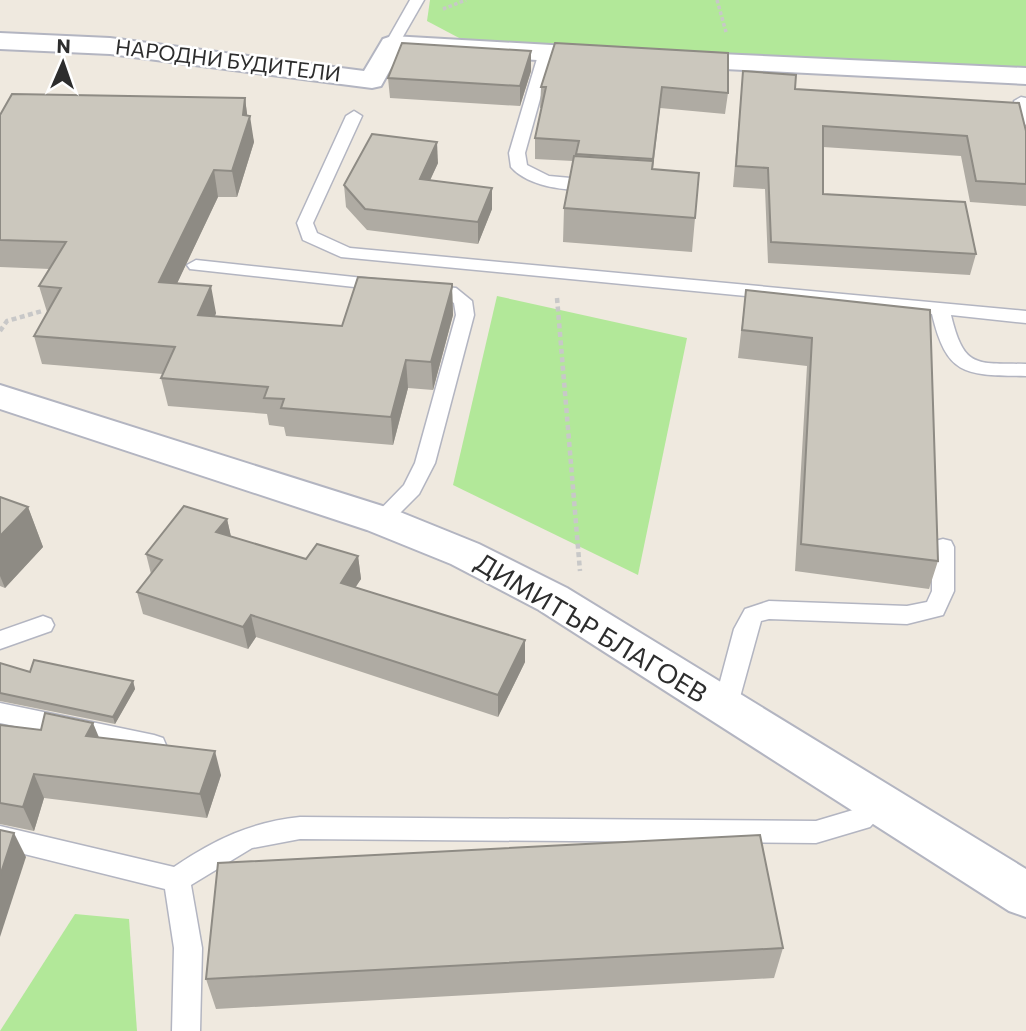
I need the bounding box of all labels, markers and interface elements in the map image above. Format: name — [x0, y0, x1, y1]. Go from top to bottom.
north arrow — [28, 28, 98, 98]
street label: НАРОДНИ БУДИТЕЛИ — [114, 33, 342, 86]
text: N — [56, 34, 71, 57]
street label: ДИМИТЪР БЛАГОЕВ — [471, 545, 713, 708]

